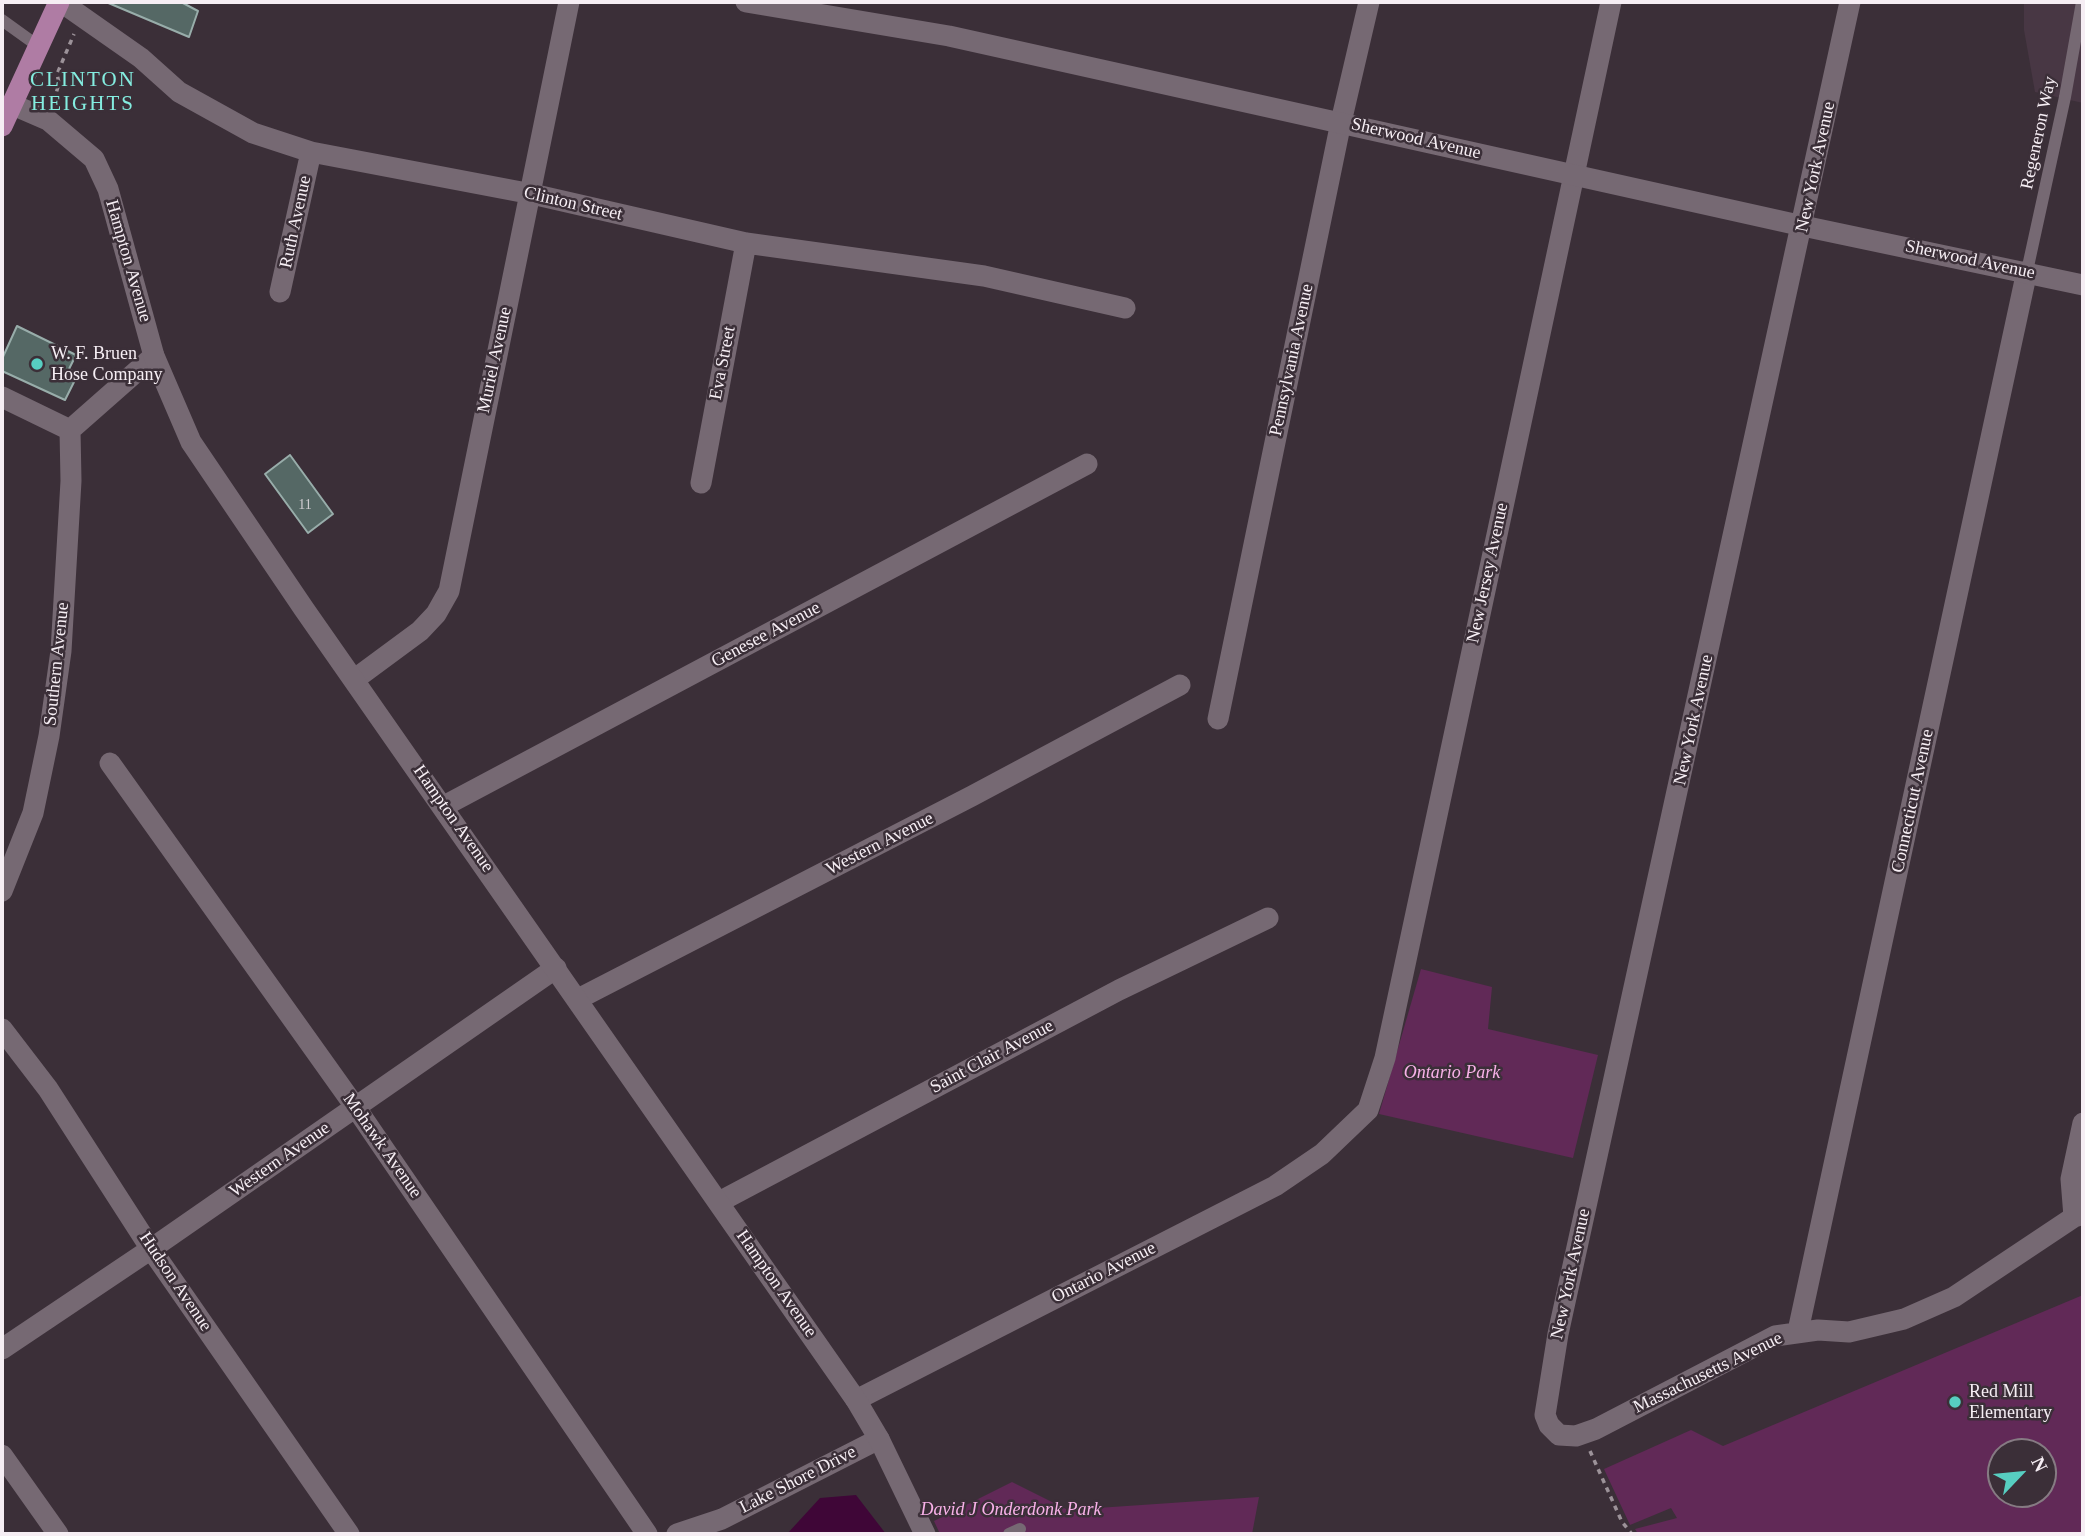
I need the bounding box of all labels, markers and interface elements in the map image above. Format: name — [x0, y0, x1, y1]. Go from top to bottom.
district label: CLINTON HEIGHTS — [31, 67, 135, 117]
street label: Regeneron Way — [2016, 75, 2062, 191]
street label: New York Avenue — [1792, 100, 1840, 234]
street label: Sherwood Avenue — [1349, 114, 1483, 164]
street label: Ruth Avenue — [276, 174, 316, 270]
street label: Clinton Street — [522, 182, 624, 226]
street label: Hampton Avenue — [100, 197, 156, 325]
street label: Sherwood Avenue — [1903, 236, 2037, 284]
street label: Pennsylvania Avenue — [1265, 282, 1319, 438]
street label: Muriel Avenue — [473, 305, 517, 415]
street label: Eva Street — [705, 324, 741, 402]
place label: W. F. Bruen Hose Company — [51, 343, 162, 386]
marker: W. F. Bruen Hose Company — [29, 356, 45, 372]
house number: 11 — [298, 497, 312, 513]
street label: New Jersey Avenue — [1463, 501, 1513, 645]
street label: Genesee Avenue — [708, 597, 824, 673]
street label: Southern Avenue — [40, 601, 74, 727]
street label: New York Avenue — [1670, 653, 1718, 787]
street label: Connecticut Avenue — [1887, 727, 1939, 875]
street label: Hampton Avenue — [408, 761, 498, 877]
street label: Western Avenue — [823, 808, 937, 880]
street label: Saint Clair Avenue — [927, 1015, 1057, 1099]
park label: Ontario Park — [1404, 1062, 1500, 1084]
street label: Mohawk Avenue — [338, 1089, 426, 1203]
street label: Western Avenue — [226, 1117, 334, 1203]
street label: New York Avenue — [1547, 1207, 1595, 1341]
street label: Hampton Avenue — [731, 1226, 821, 1342]
street label: Hudson Avenue — [134, 1228, 216, 1336]
street label: Ontario Avenue — [1048, 1237, 1160, 1309]
street label: Massachusetts Avenue — [1630, 1328, 1786, 1418]
place label: Red Mill Elementary — [1969, 1381, 2052, 1424]
marker: Red Mill Elementary — [1947, 1394, 1963, 1410]
north arrow — [1987, 1438, 2057, 1508]
street label: Lake Shore Drive — [736, 1441, 860, 1519]
text: N — [2027, 1454, 2052, 1475]
park label: David J Onderdonk Park — [921, 1499, 1101, 1521]

